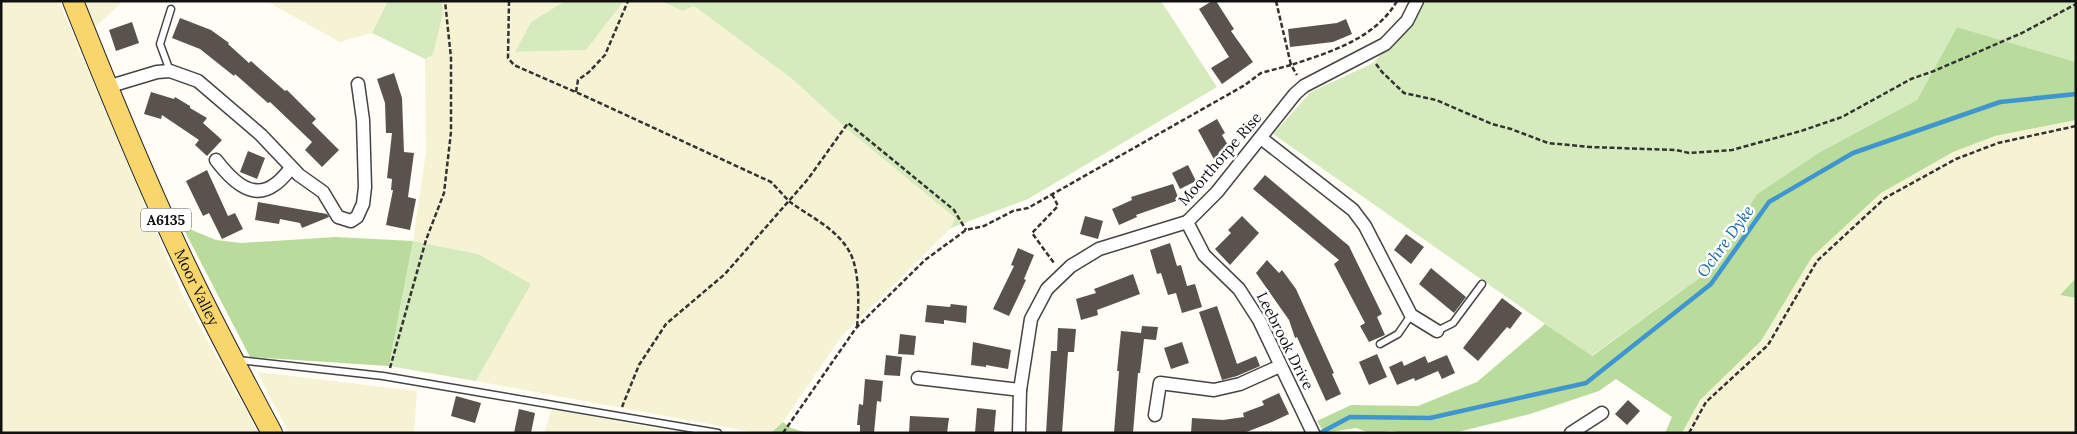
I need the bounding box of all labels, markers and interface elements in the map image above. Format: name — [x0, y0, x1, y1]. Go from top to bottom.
street label: Moorthorpe Rise — [1174, 108, 1265, 209]
water label: Ochre Dyke — [1692, 201, 1758, 281]
road number: A6135 — [141, 208, 191, 232]
street label: Moor Valley — [170, 246, 224, 329]
street label: Leebrook Drive — [1253, 289, 1318, 393]

